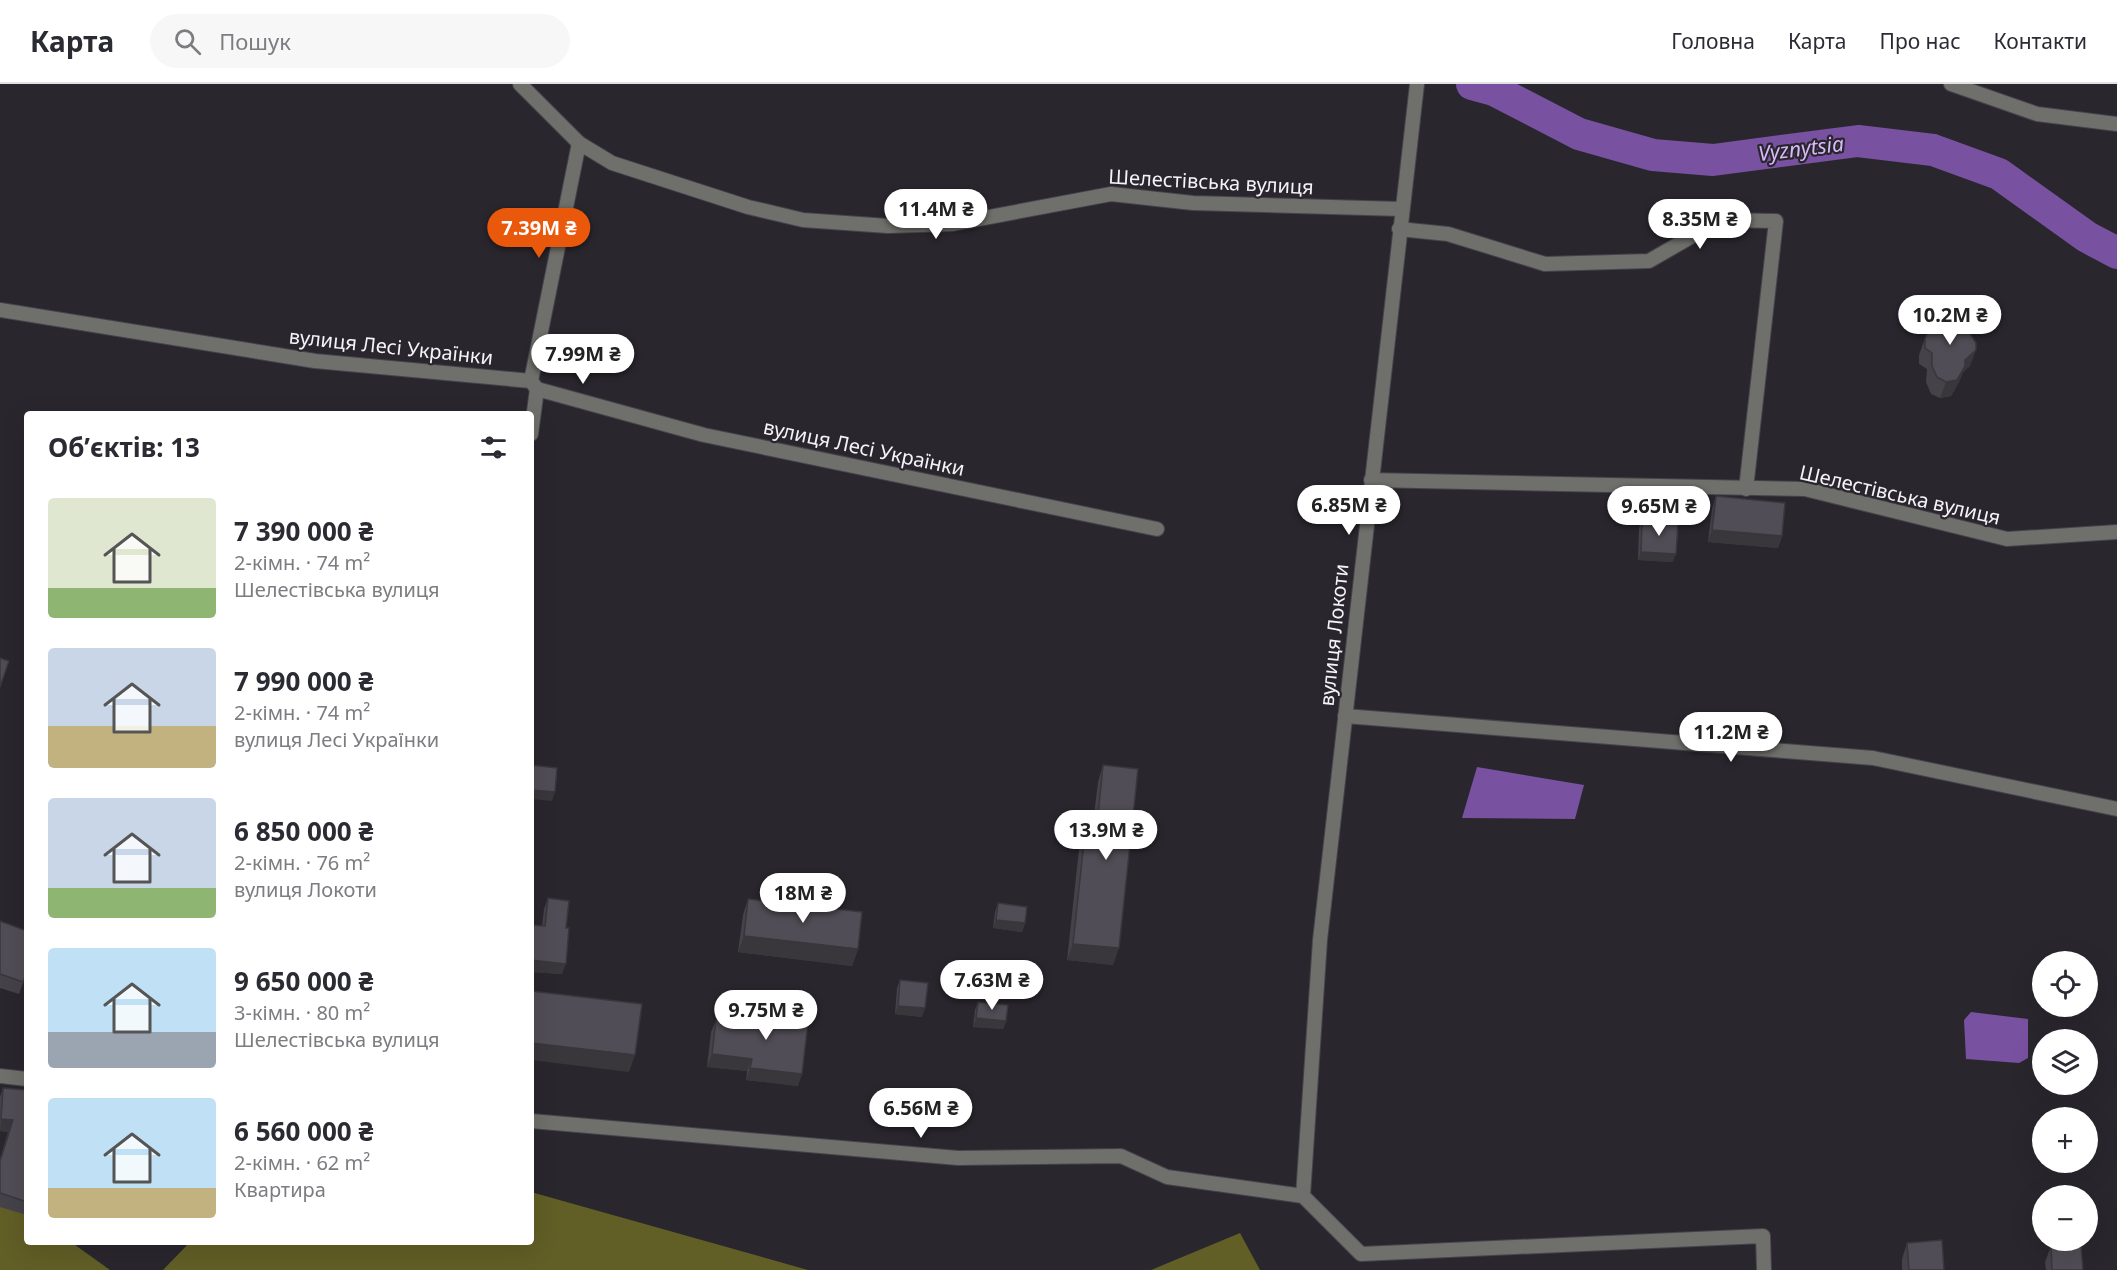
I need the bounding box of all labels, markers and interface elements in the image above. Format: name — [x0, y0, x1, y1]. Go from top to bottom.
search box — [150, 14, 570, 68]
text: Карта — [30, 22, 114, 60]
icon: search — [171, 25, 204, 58]
text: Пошук — [219, 26, 291, 56]
text: Головна — [1671, 27, 1755, 55]
text: Карта — [1788, 27, 1846, 55]
text: Про нас — [1879, 27, 1961, 55]
text: Контакти — [1994, 27, 2087, 55]
water label: Vyznytsia — [1756, 129, 1845, 167]
street label: Шелестівська вулиця — [1108, 163, 1314, 200]
pin: 11.4M ₴ — [881, 189, 991, 240]
text: 11.4M ₴ — [898, 195, 974, 222]
pin: 8.35M ₴ — [1645, 199, 1755, 250]
text: 8.35M ₴ — [1662, 205, 1738, 232]
pin: 7.39M ₴ — [484, 208, 594, 259]
text: 7.39M ₴ — [501, 214, 577, 241]
pin: 10.2M ₴ — [1895, 295, 2005, 346]
text: 10.2M ₴ — [1912, 301, 1988, 328]
street label: вулиця Лесі Українки — [288, 322, 494, 371]
pin: 7.99M ₴ — [528, 334, 638, 385]
text: 7.99M ₴ — [545, 340, 621, 367]
street label: вулиця Лесі Українки — [761, 413, 967, 482]
text: Об’єктів: 13 — [48, 429, 200, 465]
icon: filters — [477, 431, 510, 464]
street label: Шелестівська вулиця — [1797, 458, 2003, 531]
pin: 6.85M ₴ — [1294, 485, 1404, 536]
pin: 9.65M ₴ — [1604, 486, 1714, 537]
text: 6.85M ₴ — [1311, 491, 1387, 518]
text: 9.65M ₴ — [1621, 492, 1697, 519]
text: 7 390 000 ₴ — [234, 513, 373, 549]
icon: home — [96, 522, 168, 594]
text: 2-кімн. · 74 m² — [234, 549, 370, 576]
street label: вулиця Локоти — [1313, 562, 1354, 707]
text: Шелестівська вулиця — [234, 576, 440, 603]
text: 7 990 000 ₴ — [234, 663, 373, 699]
icon: home — [96, 672, 168, 744]
text: 2-кімн. · 74 m² — [234, 699, 370, 726]
pin: 11.2M ₴ — [1676, 712, 1786, 763]
text: 11.2M ₴ — [1693, 718, 1769, 745]
text: вулиця Лесі Українки — [234, 726, 439, 753]
pin: 13.9M ₴ — [1051, 810, 1161, 861]
text: 6 850 000 ₴ — [234, 813, 373, 849]
text: 13.9M ₴ — [1068, 816, 1144, 843]
icon: home — [96, 822, 168, 894]
text: 2-кімн. · 76 m² — [234, 849, 370, 876]
pin: 18M ₴ — [761, 873, 845, 924]
text: вулиця Локоти — [234, 876, 377, 903]
text: 18M ₴ — [774, 879, 832, 906]
map controls — [2032, 951, 2098, 1251]
button: locate — [2032, 951, 2098, 1017]
pin: 7.63M ₴ — [937, 960, 1047, 1011]
text: 9 650 000 ₴ — [234, 963, 373, 999]
text: 7.63M ₴ — [954, 966, 1030, 993]
icon: home — [96, 972, 168, 1044]
pin: 9.75M ₴ — [711, 990, 821, 1041]
text: 9.75M ₴ — [728, 996, 804, 1023]
text: 3-кімн. · 80 m² — [234, 999, 370, 1026]
text: Шелестівська вулиця — [234, 1026, 440, 1053]
button: layers — [2032, 1029, 2098, 1095]
pin: 6.56M ₴ — [866, 1088, 976, 1139]
text: 6.56M ₴ — [883, 1094, 959, 1121]
button: + — [2032, 1107, 2098, 1173]
text: 6 560 000 ₴ — [234, 1113, 373, 1149]
icon: home — [96, 1122, 168, 1194]
text: 2-кімн. · 62 m² — [234, 1149, 370, 1176]
text: Квартира — [234, 1176, 326, 1203]
button: − — [2032, 1185, 2098, 1251]

